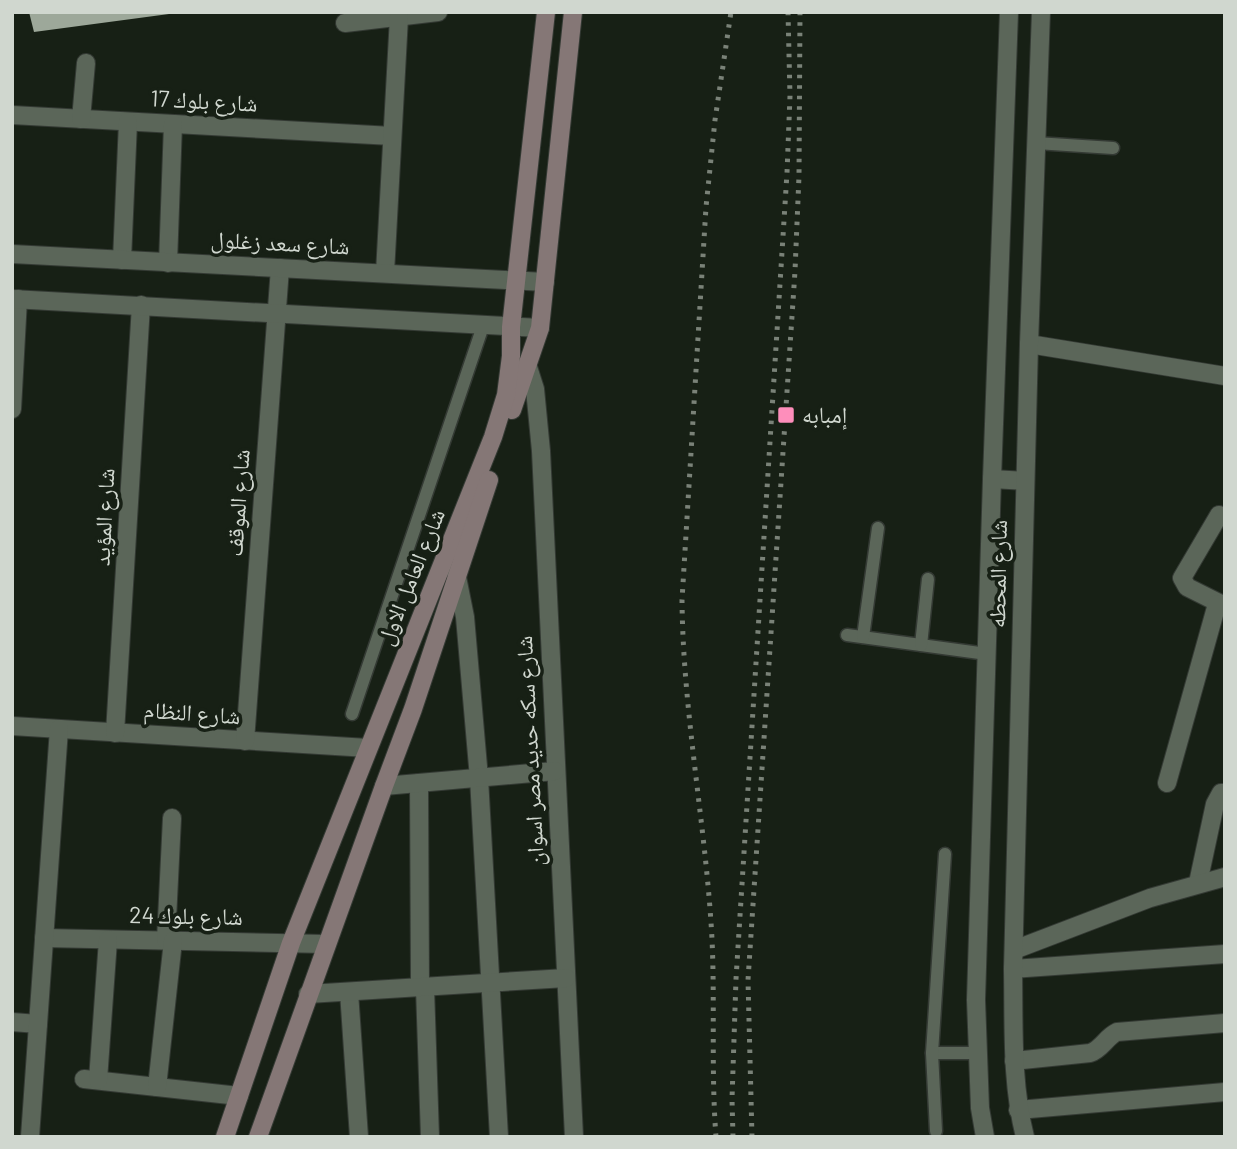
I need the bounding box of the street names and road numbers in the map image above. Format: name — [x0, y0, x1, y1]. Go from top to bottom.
street label: شارع بلوك 17 — [150, 83, 258, 119]
street label: شارع سعد زغلول — [210, 224, 350, 262]
street label: شارع الموقف — [219, 448, 257, 558]
street label: شارع المؤيد — [86, 467, 122, 567]
street label: شارع العامل الاول — [370, 504, 452, 650]
street label: شارع المحطه — [982, 520, 1014, 628]
street label: شارع سكه حديد مصر اسوان — [509, 635, 551, 867]
street label: شارع النظام — [143, 695, 241, 732]
street label: شارع بلوك 24 — [129, 900, 243, 932]

